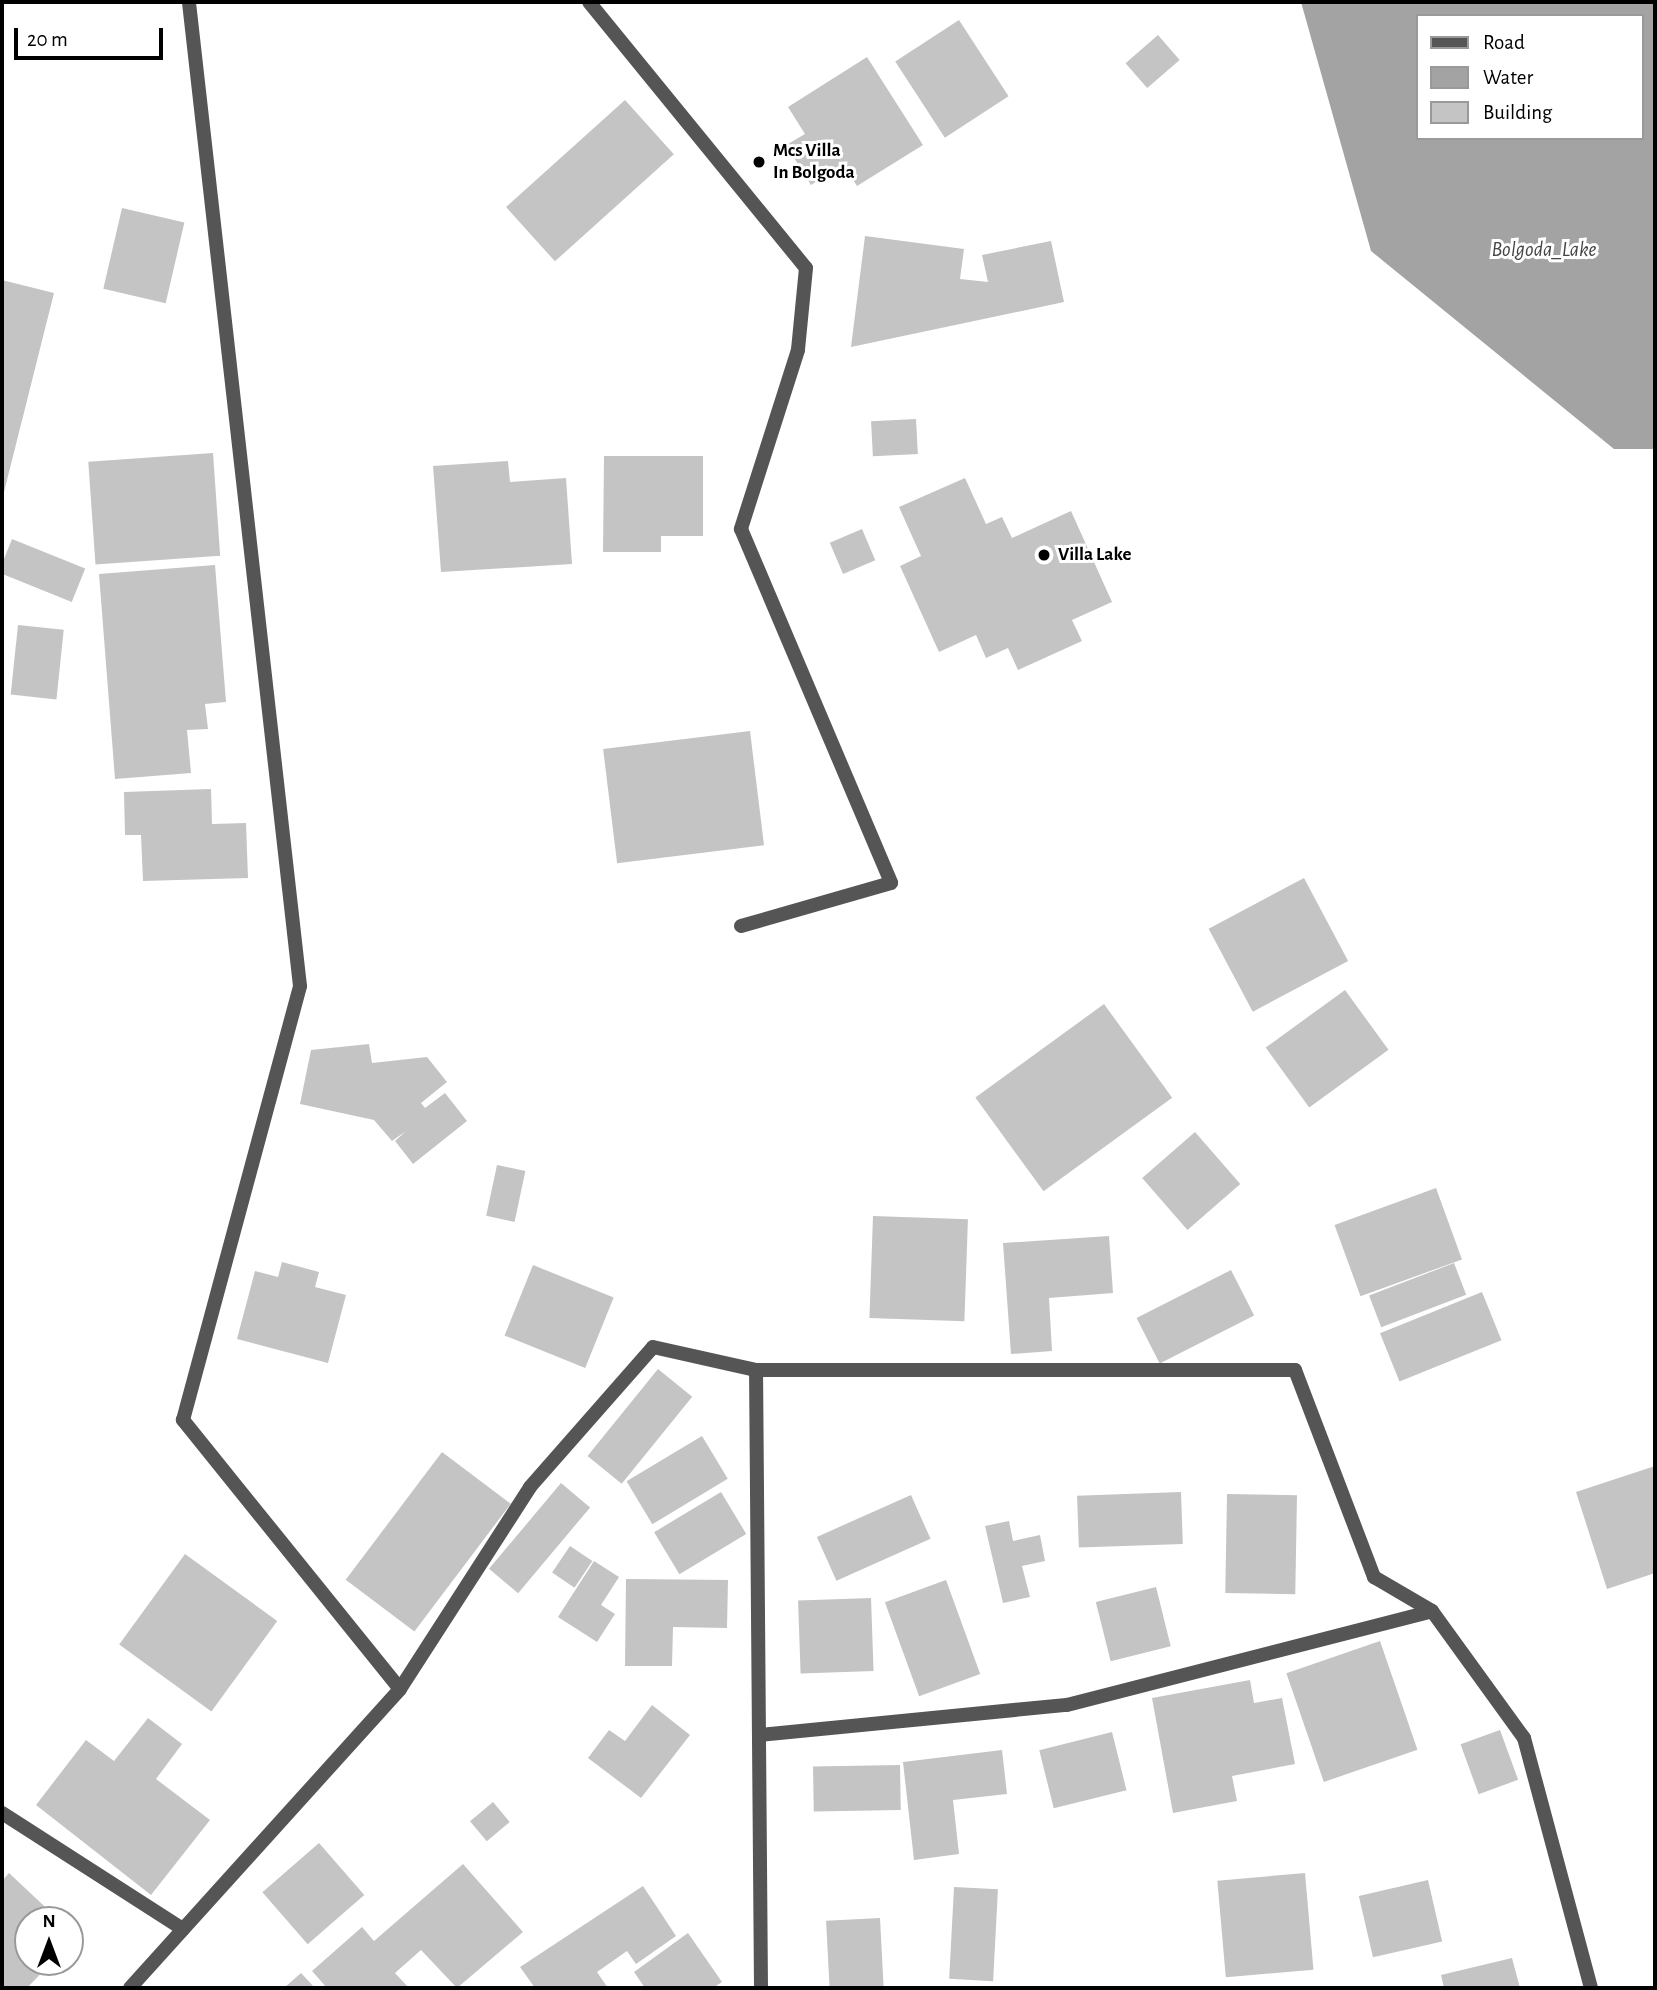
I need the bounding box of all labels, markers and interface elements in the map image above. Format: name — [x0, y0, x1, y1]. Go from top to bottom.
scale bar — [18, 14, 166, 58]
legend — [1416, 14, 1643, 140]
text: 20 m — [27, 29, 68, 50]
text: Road — [1483, 32, 1525, 53]
text: Water — [1483, 67, 1533, 88]
text: Building — [1483, 102, 1552, 123]
place label: Mcs Villa In Bolgoda — [773, 140, 855, 184]
marker: Mcs Villa In Bolgoda — [751, 154, 767, 170]
water label: Bolgoda_Lake — [1491, 237, 1597, 263]
place label: Villa Lake — [1058, 544, 1132, 566]
marker: Villa Lake — [1036, 547, 1052, 563]
north arrow — [14, 1906, 84, 1976]
text: N — [42, 1912, 56, 1931]

